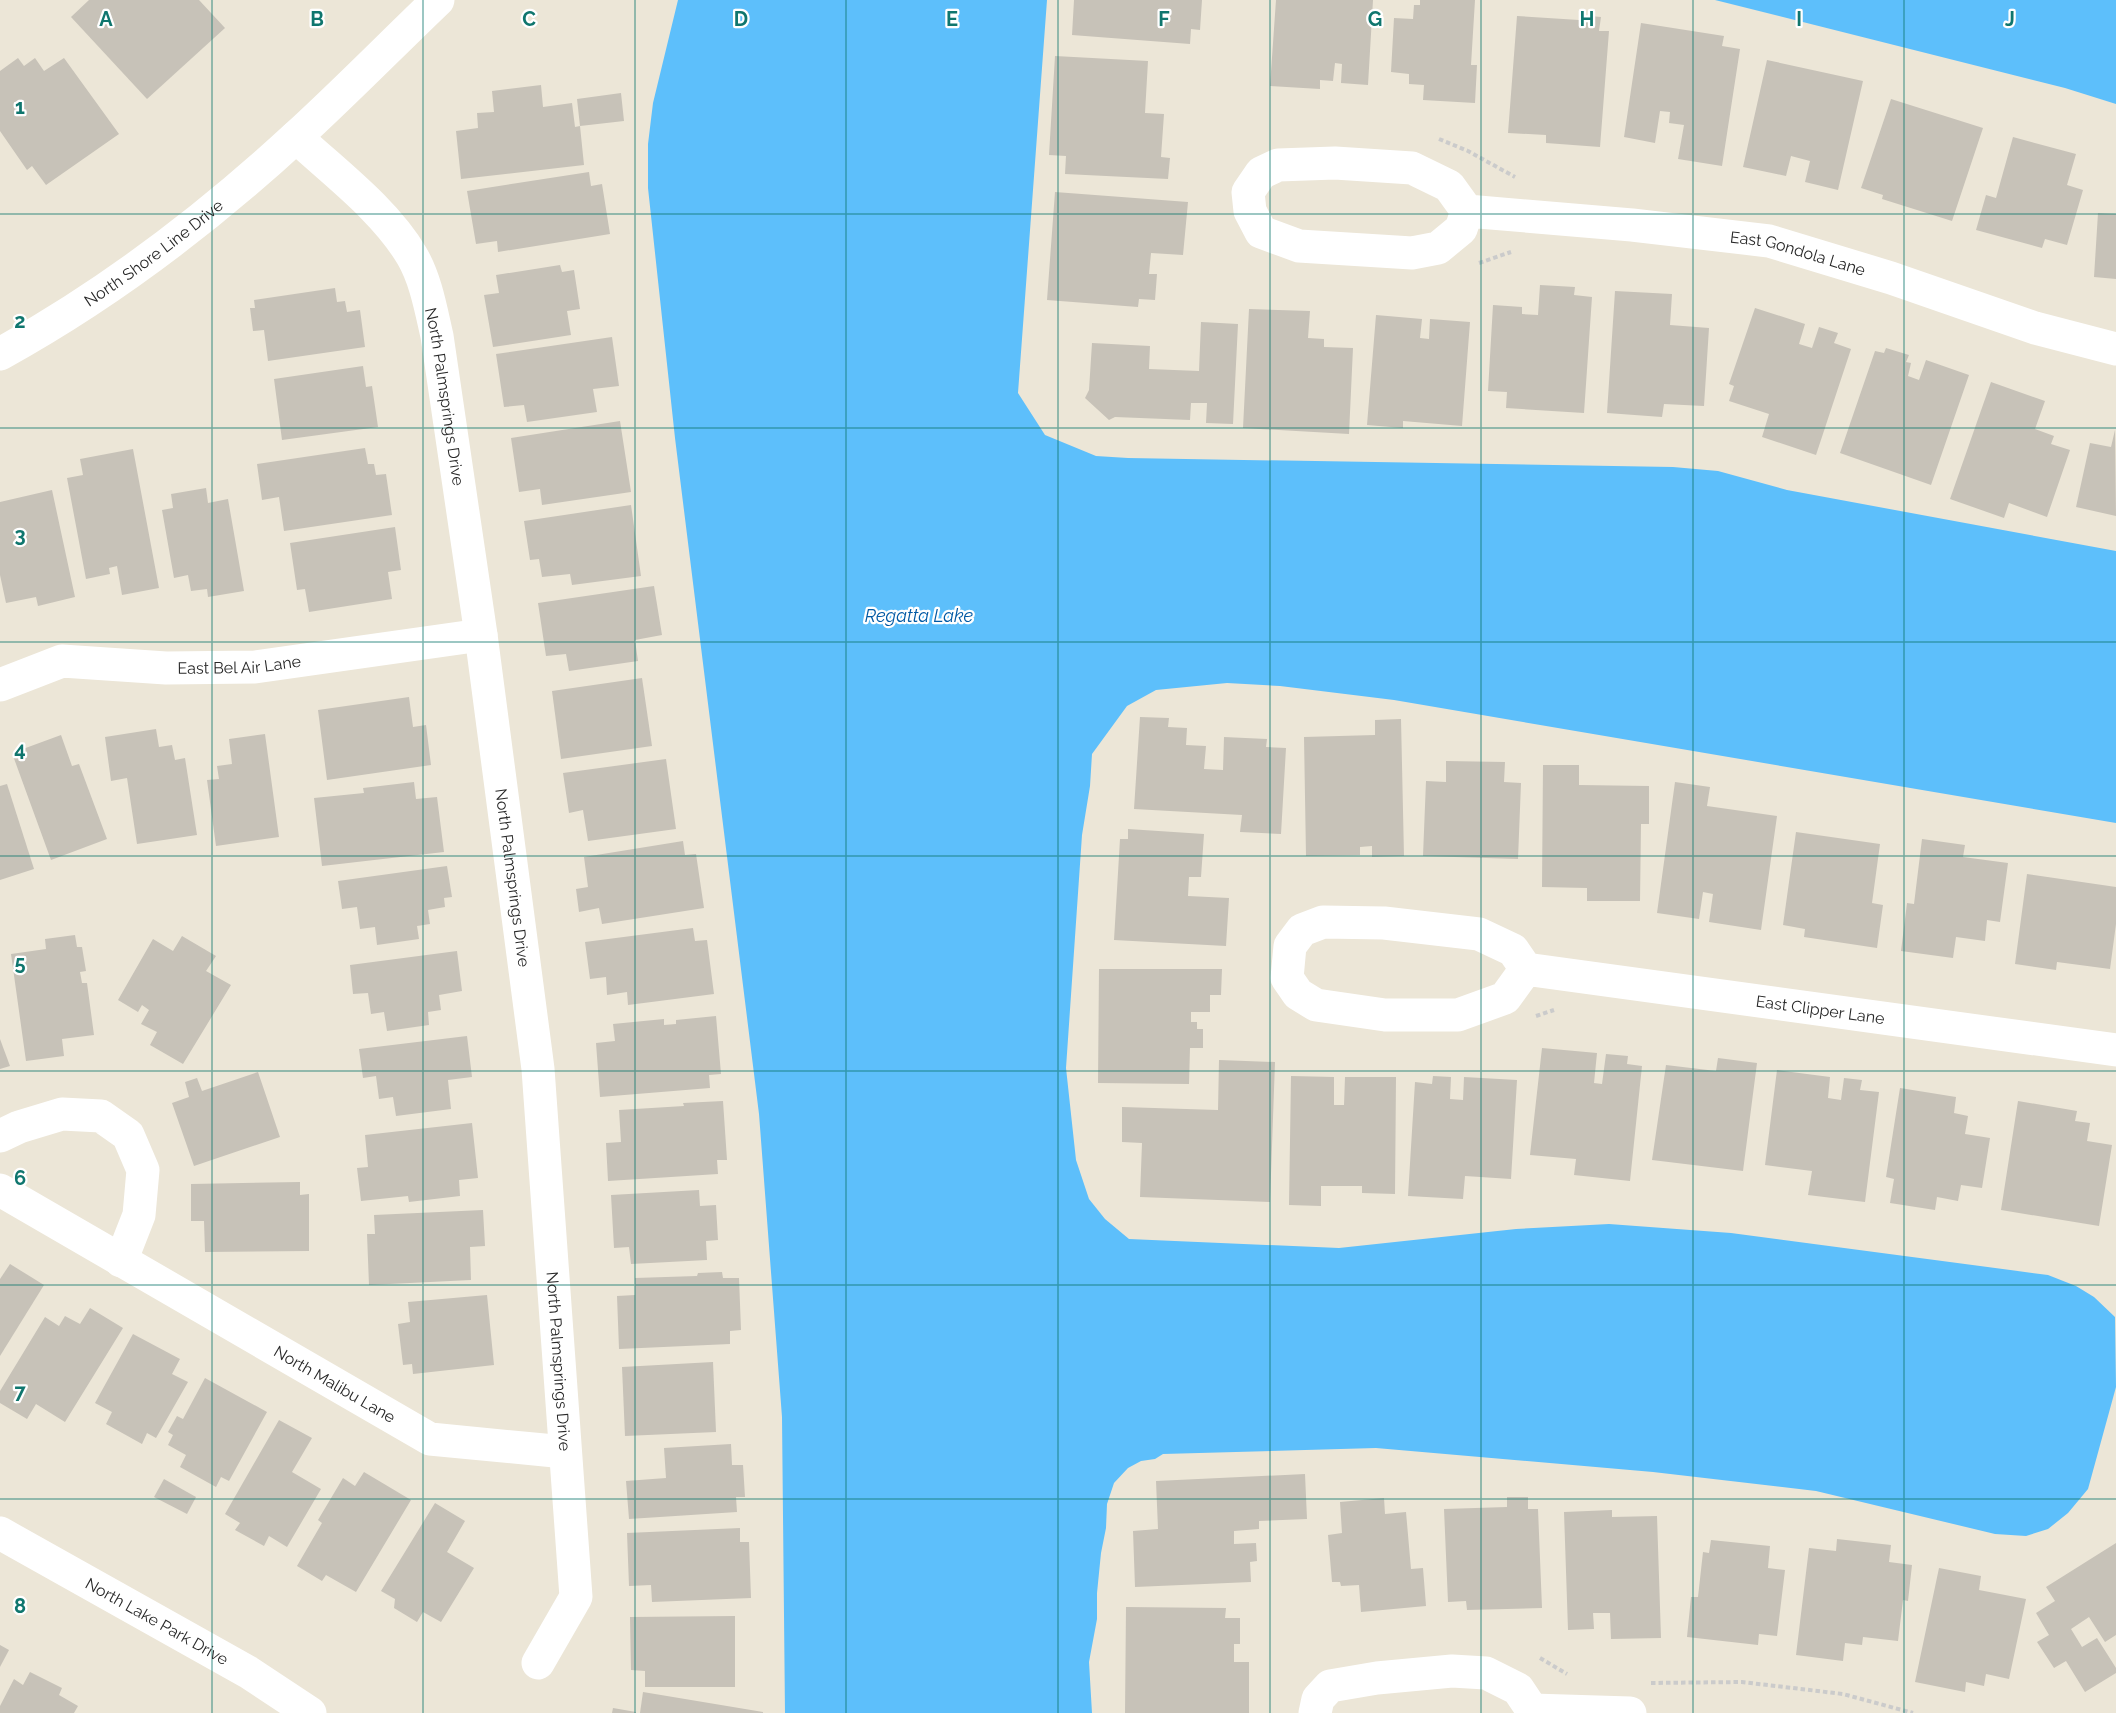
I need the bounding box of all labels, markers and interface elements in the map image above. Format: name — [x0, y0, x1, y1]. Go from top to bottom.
text: A — [99, 7, 113, 31]
text: B — [310, 7, 324, 31]
text: C — [522, 7, 536, 31]
text: D — [734, 7, 748, 31]
text: E — [946, 7, 958, 31]
text: F — [1158, 7, 1170, 31]
text: G — [1368, 7, 1382, 31]
text: H — [1580, 7, 1594, 31]
text: I — [1796, 7, 1802, 31]
text: J — [2005, 7, 2015, 31]
text: 1 — [15, 95, 25, 119]
street label: North Shore Line Drive — [81, 196, 227, 311]
street label: East Gondola Lane — [1729, 228, 1868, 280]
street label: North Palmsprings Drive — [421, 306, 468, 487]
text: 2 — [14, 309, 26, 333]
text: 3 — [14, 523, 26, 547]
water label: Regatta Lake — [865, 605, 974, 626]
street label: East Bel Air Lane — [177, 652, 302, 678]
text: 4 — [14, 737, 26, 761]
street label: North Palmsprings Drive — [491, 787, 534, 968]
text: 5 — [14, 951, 26, 975]
street label: East Clipper Lane — [1755, 992, 1886, 1028]
text: 6 — [14, 1166, 26, 1190]
street label: North Palmsprings Drive — [543, 1271, 574, 1452]
street label: North Malibu Lane — [271, 1342, 399, 1427]
text: 7 — [14, 1380, 26, 1404]
street label: North Lake Park Drive — [82, 1574, 232, 1669]
text: 8 — [14, 1594, 26, 1618]

